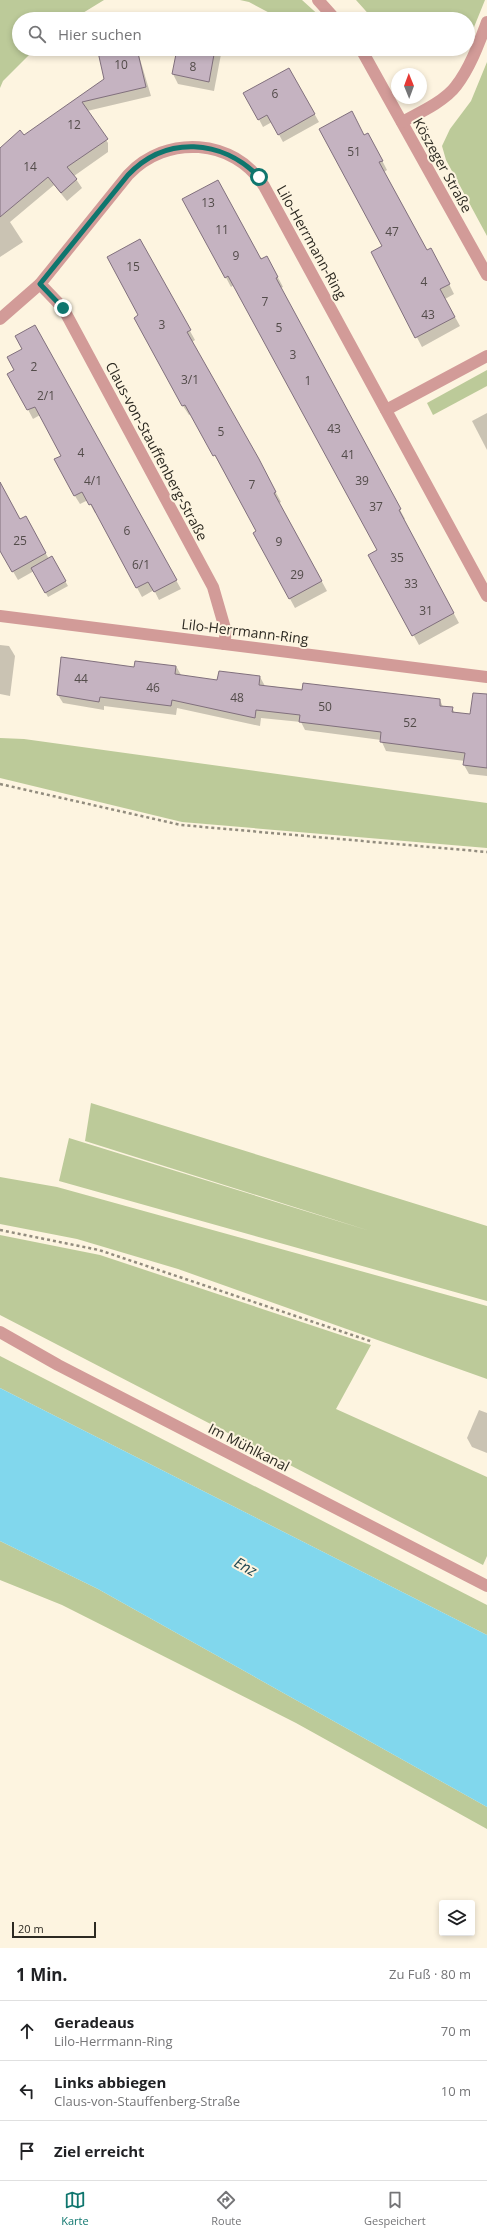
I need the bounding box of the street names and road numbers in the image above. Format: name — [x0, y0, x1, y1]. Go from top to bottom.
street label: Köszeger Straße — [409, 114, 477, 216]
street label: Lilo-Herrmann-Ring — [273, 182, 351, 303]
street label: Claus-von-Stauffenberg-Straße — [102, 358, 212, 544]
street label: Lilo-Herrmann-Ring — [180, 614, 310, 648]
street label: Im Mühlkanal — [205, 1418, 293, 1476]

